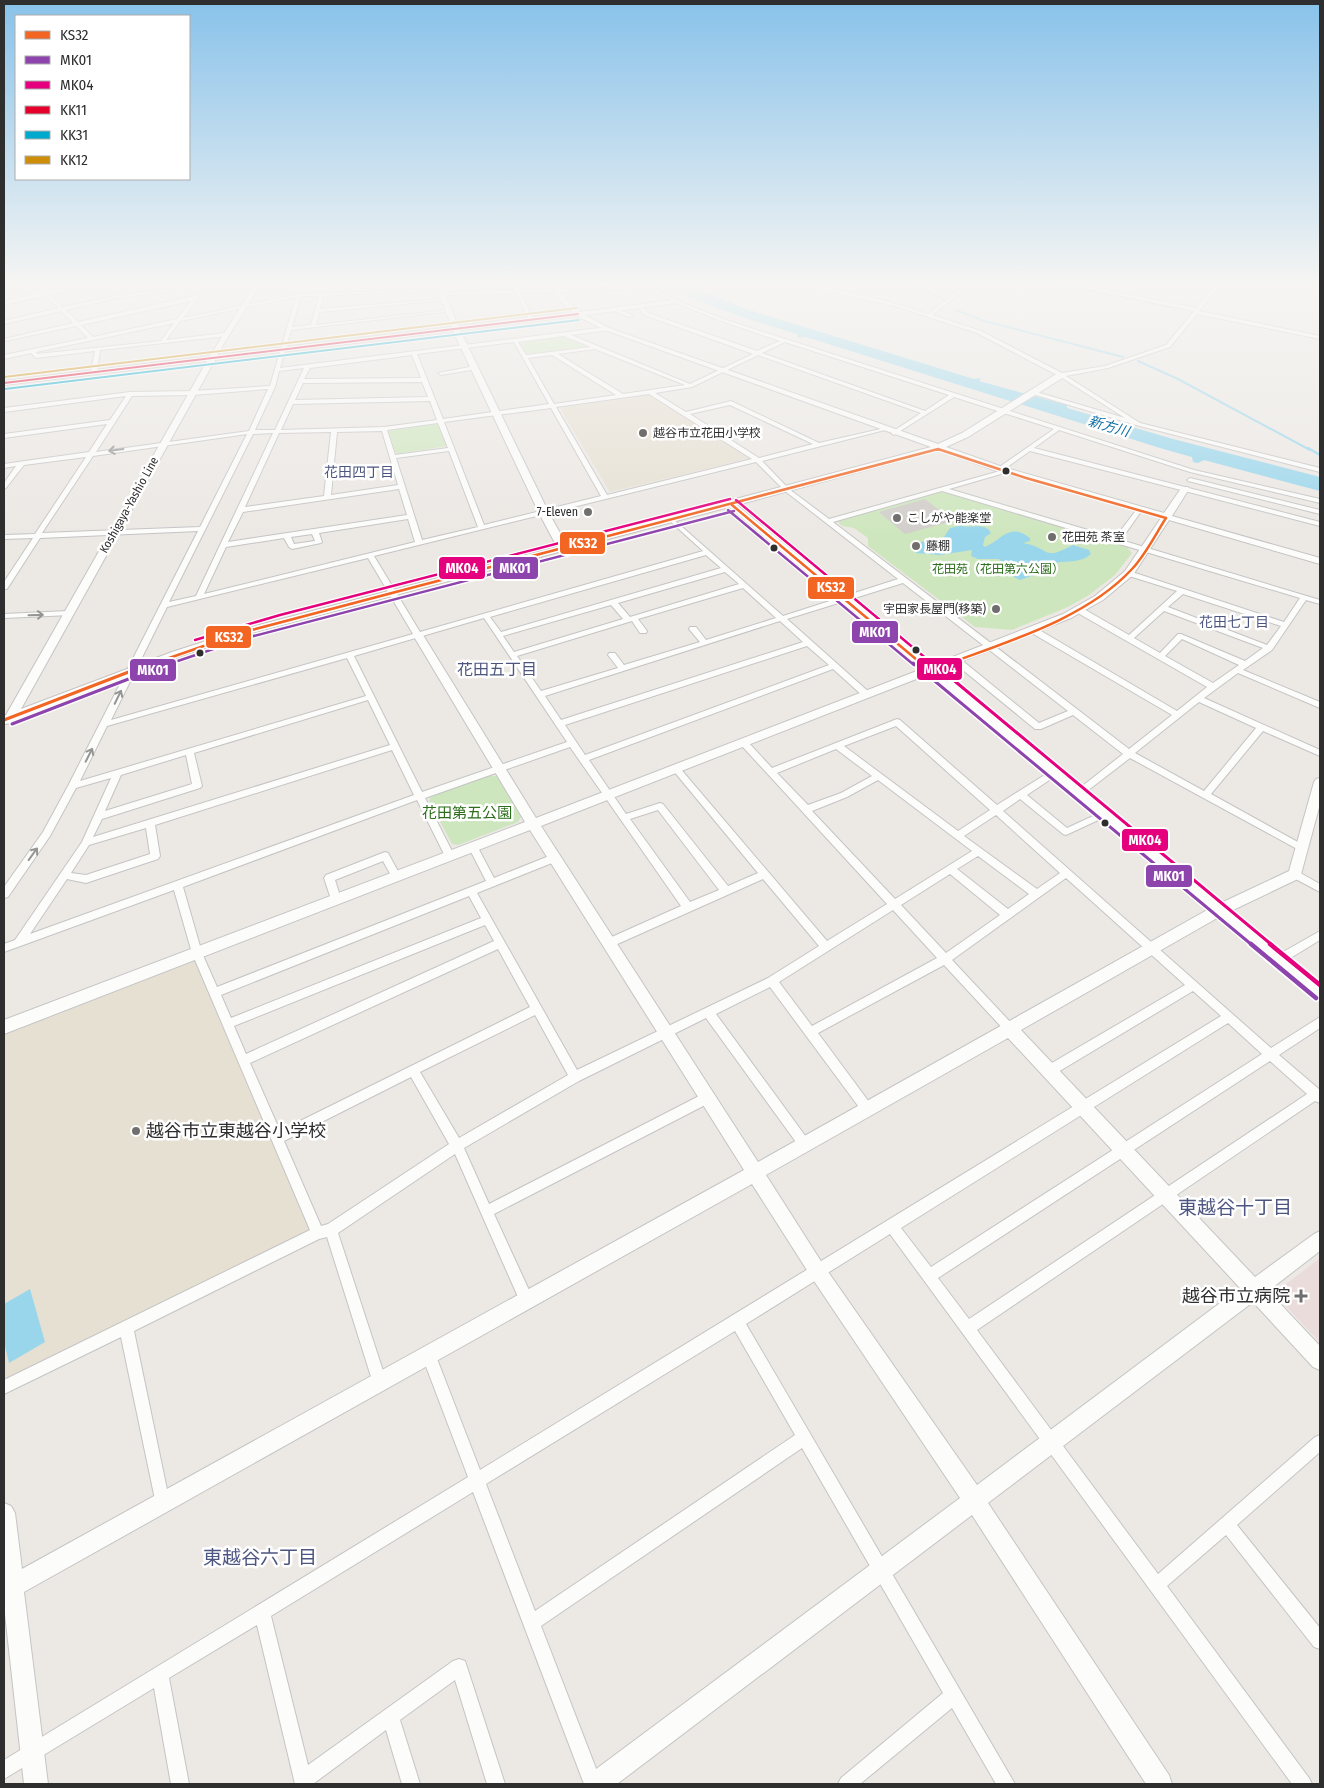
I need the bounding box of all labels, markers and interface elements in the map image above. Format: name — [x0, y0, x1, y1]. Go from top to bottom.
legend — [15, 15, 190, 180]
text: KS32 — [60, 26, 89, 44]
text: MK01 — [60, 51, 92, 69]
text: MK04 — [60, 76, 94, 94]
text: KK11 — [60, 101, 87, 119]
text: KK31 — [60, 126, 88, 144]
text: KK12 — [60, 151, 88, 169]
water label: 新方川 — [1086, 413, 1133, 441]
place label: 越谷市立花田小学校 — [653, 426, 761, 440]
marker: 越谷市立花田小学校 — [637, 427, 649, 439]
one-way arrow — [108, 445, 124, 455]
street label: Koshigaya-Yashio Line — [97, 454, 161, 556]
district label: 花田四丁目 — [324, 464, 394, 481]
unlabelled marker — [1001, 466, 1011, 476]
place label: 7-Eleven — [537, 505, 578, 519]
marker: 7-Eleven — [582, 506, 594, 518]
place label: こしがや能楽堂 — [907, 511, 991, 525]
marker: こしがや能楽堂 — [891, 512, 903, 524]
place label: 花田苑 茶室 — [1062, 530, 1125, 544]
line badge: KS32 — [559, 531, 606, 555]
marker: 花田苑 茶室 — [1046, 531, 1058, 543]
text: KS32 — [569, 535, 598, 552]
place label: 藤棚 — [926, 539, 950, 553]
marker: 藤棚 — [910, 540, 922, 552]
unlabelled marker — [769, 543, 779, 553]
line badge: MK04 — [438, 556, 486, 580]
line badge: MK01 — [492, 556, 539, 580]
text: MK04 — [446, 560, 478, 577]
text: MK01 — [499, 560, 531, 577]
park label: 花田苑（花田第六公園） — [932, 562, 1064, 576]
line badge: KS32 — [807, 576, 855, 600]
text: KS32 — [817, 579, 846, 596]
place label: 宇田家長屋門(移築) — [883, 602, 986, 616]
marker: 宇田家長屋門(移築) — [990, 603, 1002, 615]
one-way arrow — [28, 610, 44, 619]
district label: 花田七丁目 — [1199, 614, 1269, 631]
line badge: MK01 — [851, 620, 899, 644]
text: MK01 — [859, 624, 891, 641]
line badge: KS32 — [205, 625, 252, 649]
text: KS32 — [215, 629, 244, 646]
unlabelled marker — [911, 645, 921, 655]
unlabelled marker — [195, 648, 205, 658]
line badge: MK04 — [916, 657, 963, 681]
line badge: MK01 — [129, 658, 177, 682]
district label: 花田五丁目 — [457, 660, 537, 679]
text: MK04 — [924, 661, 956, 678]
text: MK01 — [137, 662, 169, 679]
one-way arrow — [114, 690, 123, 705]
one-way arrow — [85, 748, 94, 763]
park label: 花田第五公園 — [422, 804, 512, 822]
unlabelled marker — [1100, 818, 1110, 828]
line badge: MK04 — [1121, 828, 1169, 852]
text: MK04 — [1129, 832, 1161, 849]
one-way arrow — [27, 848, 38, 861]
line badge: MK01 — [1145, 864, 1193, 888]
text: MK01 — [1153, 868, 1185, 885]
place label: 越谷市立東越谷小学校 — [146, 1120, 326, 1142]
marker: 越谷市立東越谷小学校 — [130, 1125, 142, 1137]
district label: 東越谷十丁目 — [1178, 1196, 1292, 1219]
place label: 越谷市立病院 — [1182, 1285, 1290, 1307]
marker: 越谷市立病院 — [1294, 1289, 1308, 1303]
district label: 東越谷六丁目 — [203, 1546, 317, 1569]

